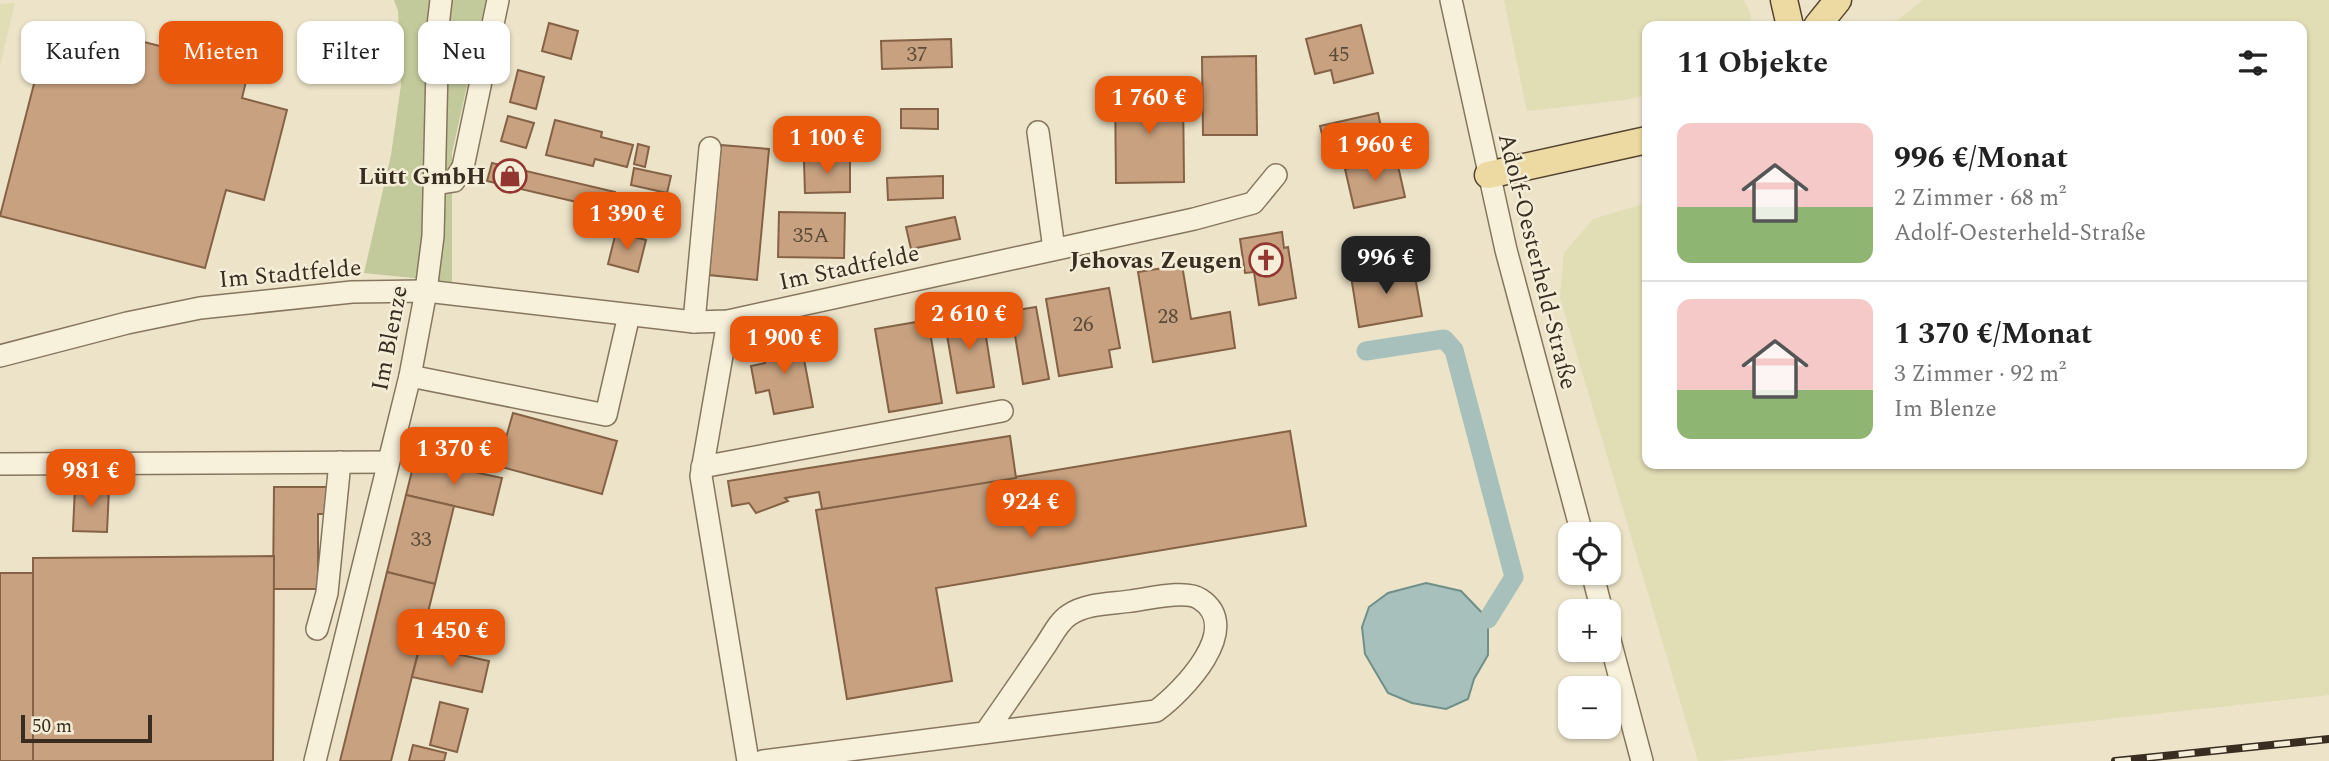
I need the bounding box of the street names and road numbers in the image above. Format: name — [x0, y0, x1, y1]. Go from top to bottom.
street label: Adolf-Oesterheld-Straße — [1488, 129, 1586, 393]
street label: Im Stadtfelde — [776, 236, 923, 300]
street label: Im Stadtfelde — [217, 250, 363, 298]
street label: Im Blenze — [362, 282, 418, 394]

